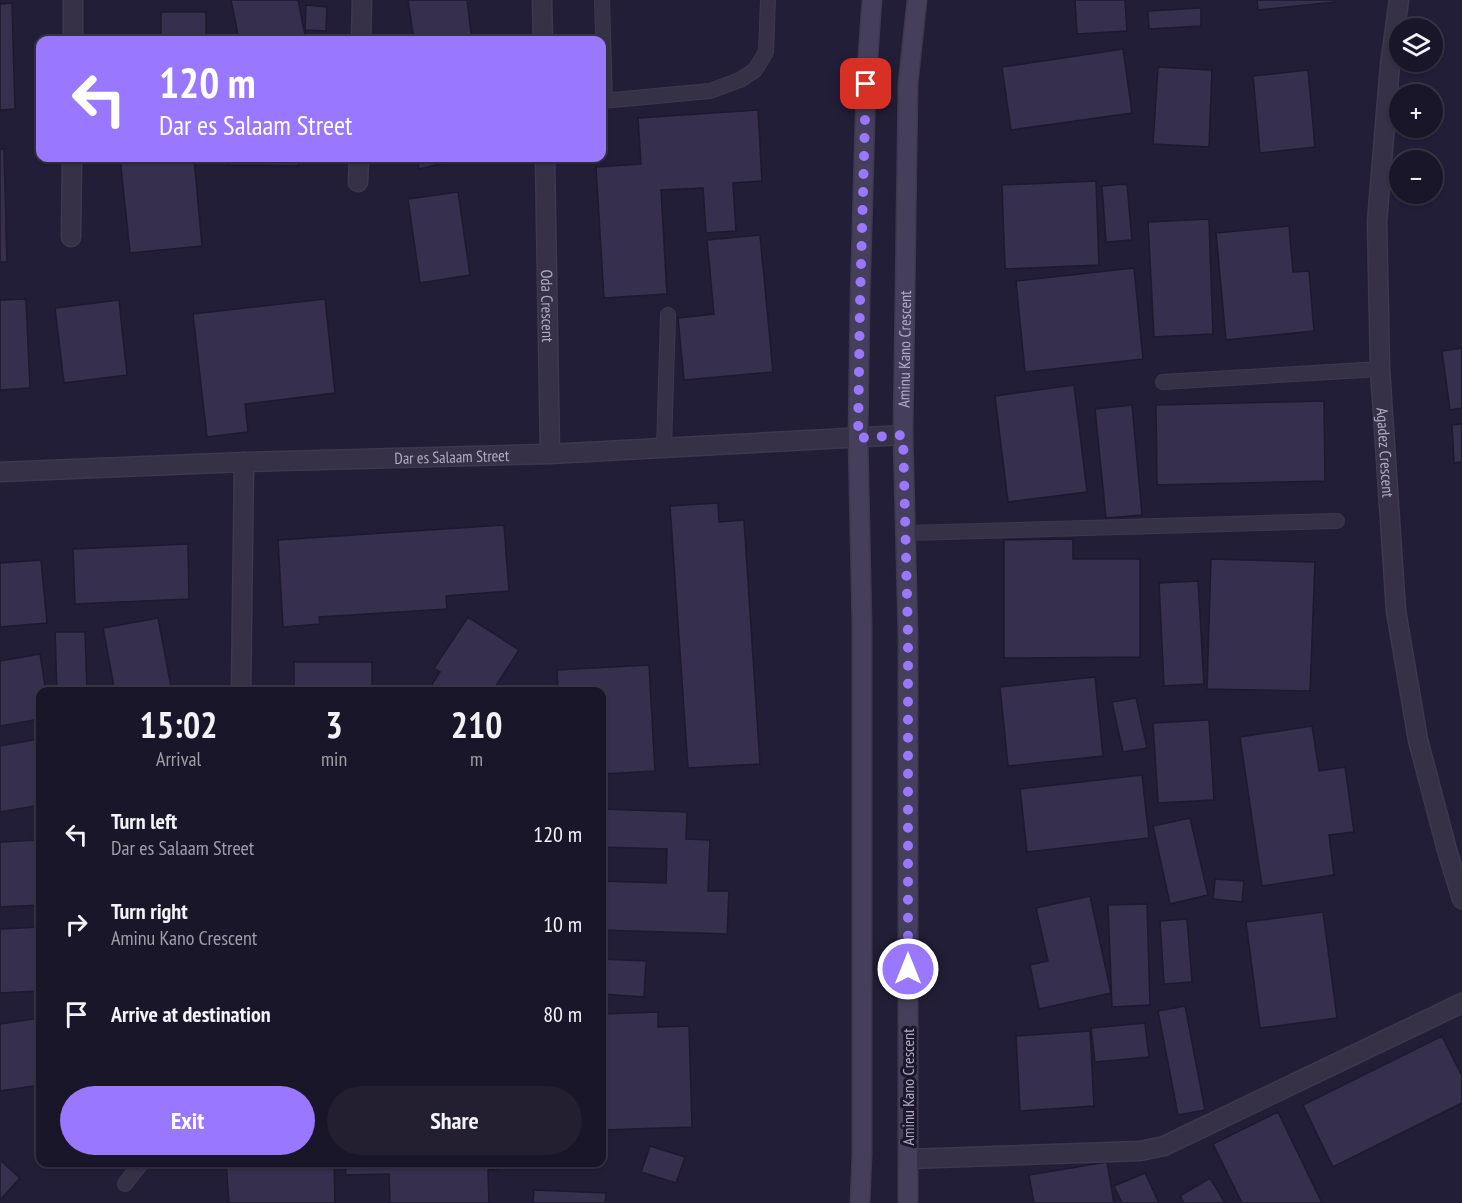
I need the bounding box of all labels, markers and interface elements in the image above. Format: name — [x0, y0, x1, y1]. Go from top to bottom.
map controls — [1389, 18, 1443, 204]
button: layers — [1389, 18, 1443, 72]
text: 120 m — [159, 55, 256, 110]
pin — [840, 58, 891, 109]
icon: left — [60, 60, 138, 138]
icon: arrive — [849, 67, 882, 100]
button: + — [1389, 84, 1443, 138]
text: Dar es Salaam Street — [159, 108, 353, 142]
button: − — [1389, 150, 1443, 204]
street label: Oda Crescent — [537, 270, 558, 343]
street label: Aminu Kano Crescent — [893, 290, 915, 408]
street label: Agadez Crescent — [1373, 407, 1399, 499]
street label: Dar es Salaam Street — [394, 445, 510, 468]
text: 15:02 — [140, 701, 217, 748]
text: 3 — [325, 701, 343, 748]
text: 210 — [451, 701, 502, 748]
text: Arrival — [156, 746, 201, 772]
text: min — [321, 746, 347, 772]
text: m — [470, 746, 483, 772]
text: Turn left — [111, 807, 177, 835]
icon: left — [60, 818, 93, 851]
text: 120 m — [533, 820, 582, 848]
text: Dar es Salaam Street — [111, 835, 254, 861]
text: Turn right — [111, 897, 188, 925]
icon: right — [60, 908, 93, 941]
text: 10 m — [543, 910, 582, 938]
text: Aminu Kano Crescent — [111, 925, 257, 951]
position arrow — [876, 937, 940, 1001]
icon: arrive — [60, 998, 93, 1031]
text: Arrive at destination — [111, 1000, 271, 1028]
text: 80 m — [543, 1000, 582, 1028]
street label: Aminu Kano Crescent — [898, 1028, 918, 1146]
button: Exit — [60, 1086, 315, 1155]
button: Share — [327, 1086, 582, 1155]

